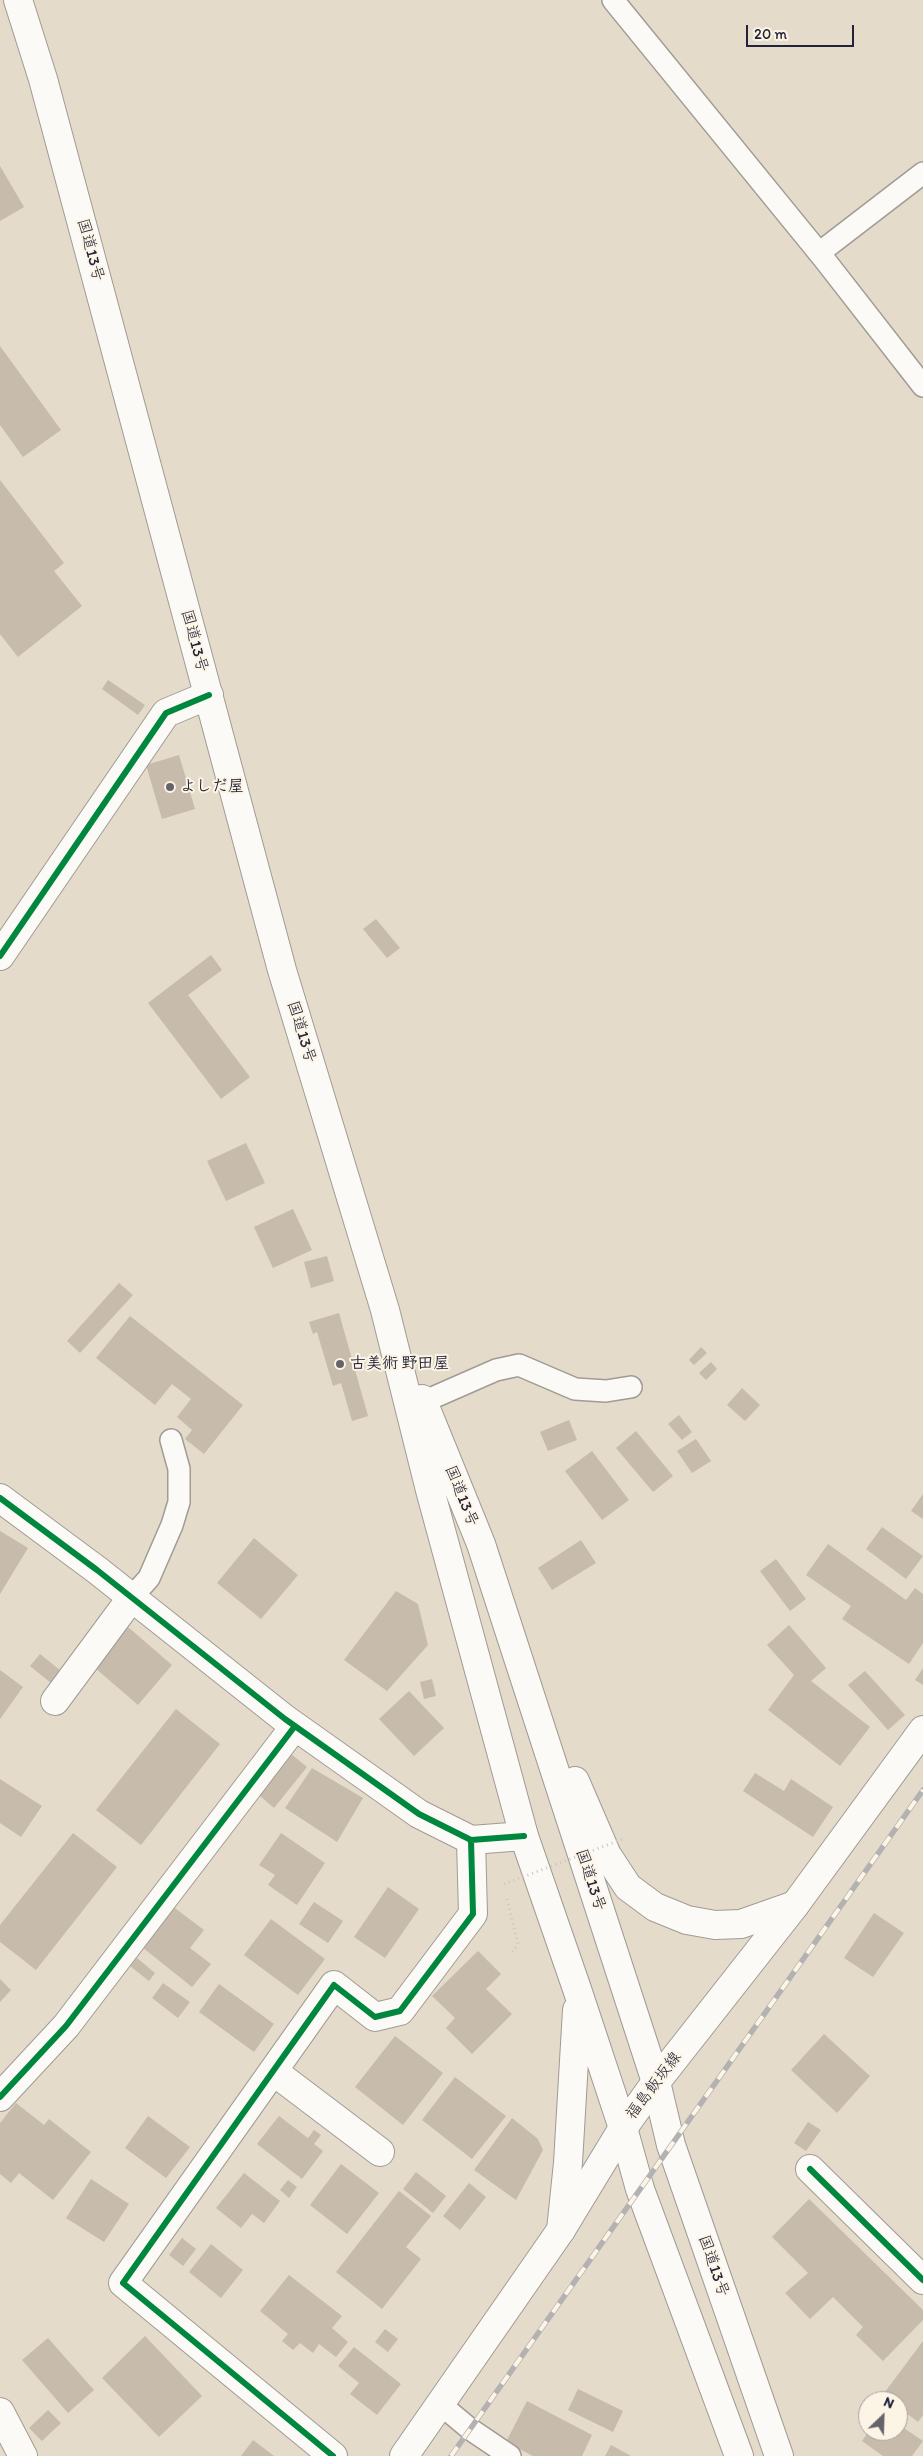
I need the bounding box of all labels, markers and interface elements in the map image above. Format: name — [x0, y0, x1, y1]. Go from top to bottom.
scale bar — [748, 15, 856, 47]
text: 20 m — [754, 25, 787, 43]
street label: 国道13号 — [72, 217, 108, 283]
street label: 国道13号 — [176, 608, 212, 674]
place label: よしだ屋 — [180, 777, 244, 797]
marker: よしだ屋 — [164, 781, 176, 793]
street label: 国道13号 — [282, 999, 320, 1065]
place label: 古美術 野田屋 — [350, 1354, 450, 1374]
marker: 古美術 野田屋 — [334, 1358, 346, 1370]
street label: 国道13号 — [440, 1463, 482, 1529]
street label: 国道13号 — [571, 1847, 609, 1913]
street label: 福島飯坂線 — [622, 2048, 686, 2124]
street label: 国道13号 — [693, 2233, 733, 2299]
north arrow — [858, 2391, 908, 2441]
text: N — [881, 2393, 897, 2412]

